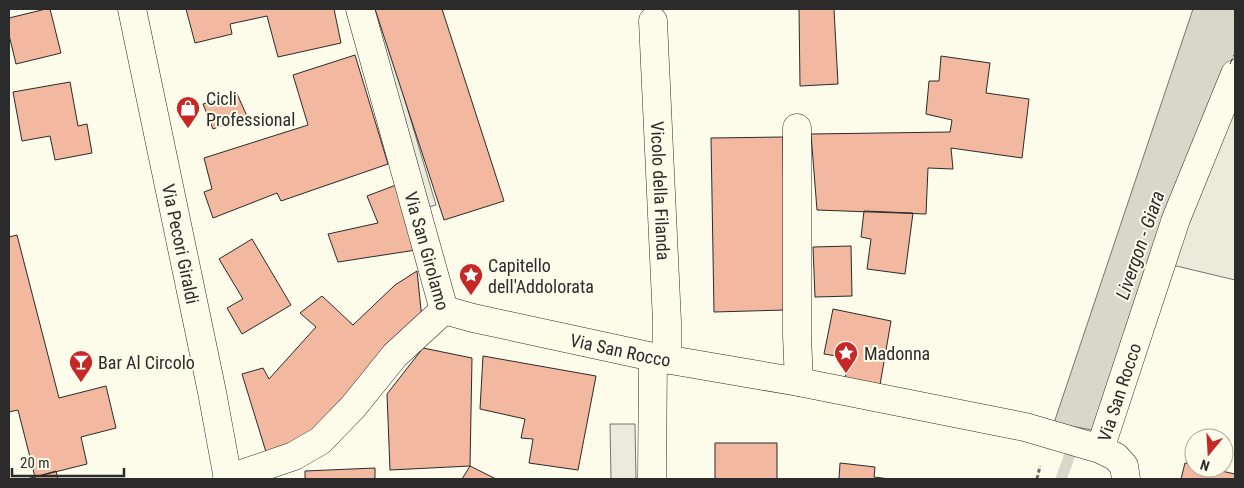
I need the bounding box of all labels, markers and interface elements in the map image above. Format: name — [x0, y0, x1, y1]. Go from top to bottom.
place label: Cicli Professional — [206, 88, 295, 130]
shop icon: Cicli Professional — [175, 95, 201, 129]
street label: Vicolo della Filanda — [647, 121, 675, 261]
street label: Via Pecori Giraldi — [158, 182, 204, 306]
water label: Livergon - Giara — [1111, 188, 1169, 302]
street label: Via San Girolamo — [401, 189, 454, 313]
place label: Capitello dell'Addolorata — [488, 255, 594, 297]
place icon: Capitello dell'Addolorata — [458, 262, 484, 296]
street label: Via San Rocco — [568, 329, 672, 370]
place icon: Madonna — [833, 340, 859, 374]
street label: Via San Rocco — [1093, 340, 1145, 444]
place label: Madonna — [864, 343, 930, 364]
bar icon: Bar Al Circolo — [68, 349, 94, 383]
place label: Bar Al Circolo — [98, 352, 195, 373]
north arrow — [1184, 428, 1234, 478]
scale bar — [12, 446, 125, 478]
text: 20 m — [20, 454, 50, 472]
text: N — [1198, 456, 1212, 474]

